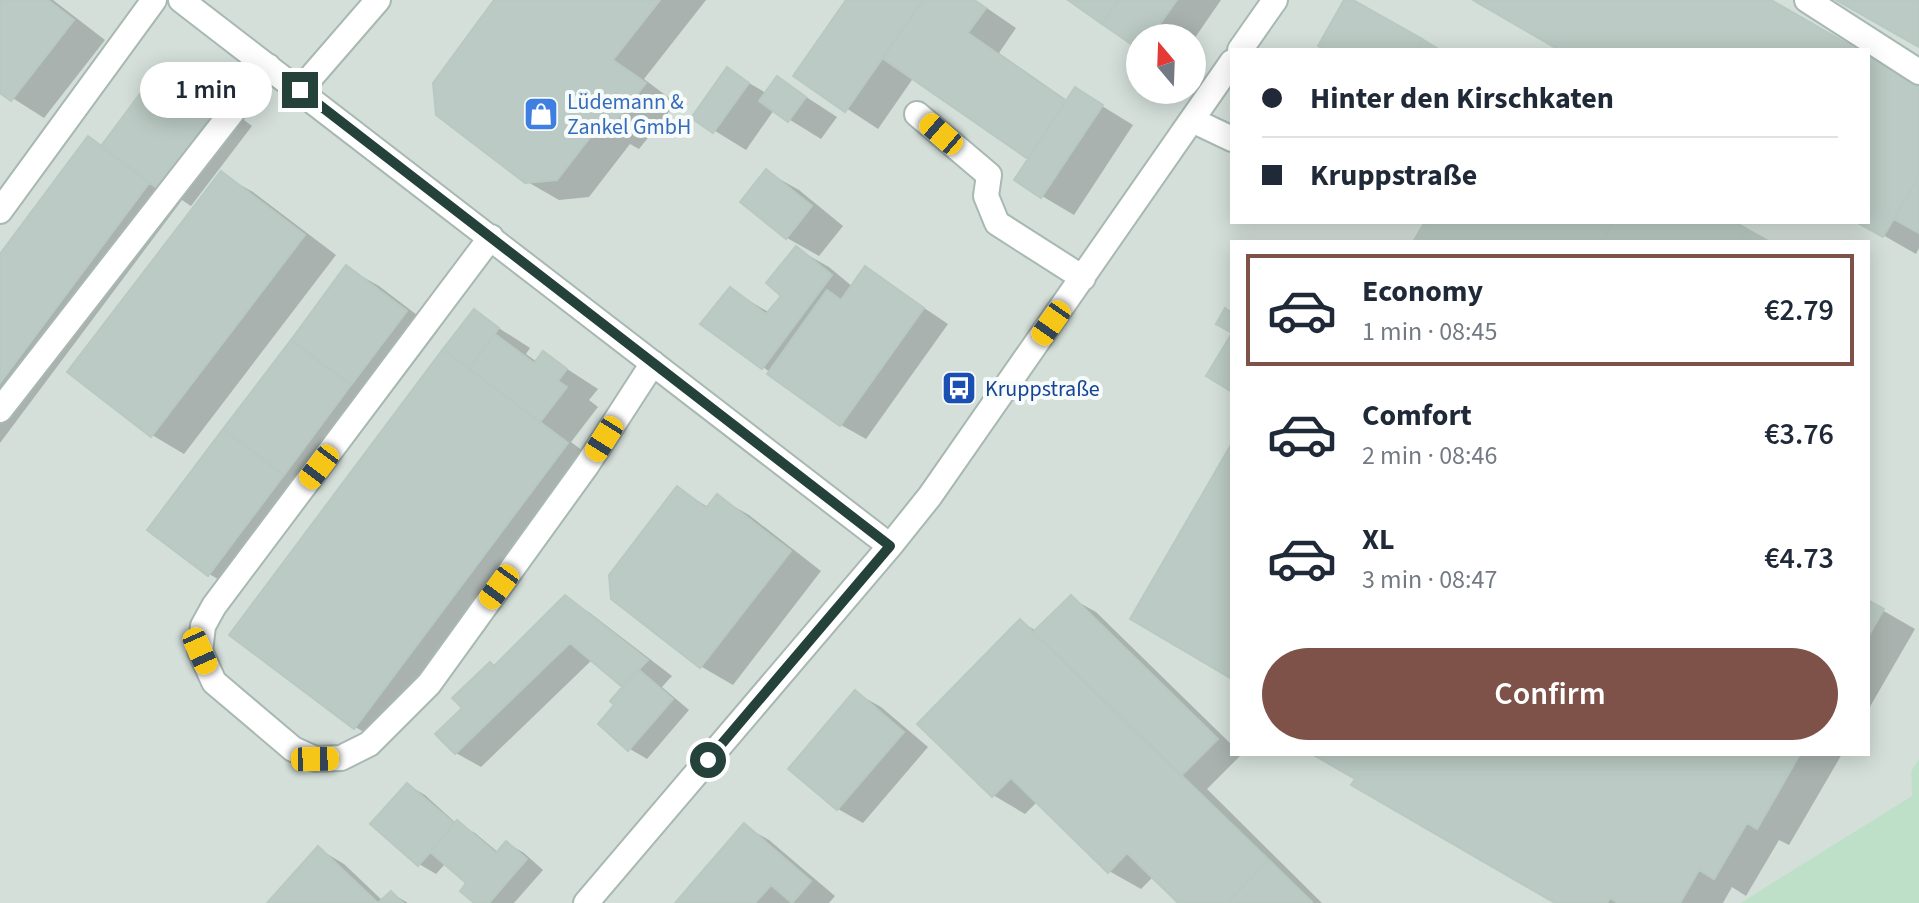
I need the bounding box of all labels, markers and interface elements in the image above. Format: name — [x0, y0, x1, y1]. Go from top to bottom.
north arrow — [1126, 24, 1206, 104]
map controls — [1126, 24, 1206, 104]
callout: 1 min — [140, 62, 272, 118]
text: 1 min — [175, 71, 237, 108]
route end — [282, 72, 318, 108]
text: Hinter den Kirschkaten — [1310, 77, 1614, 120]
place label: Lüdemann & Zankel GmbH — [567, 86, 691, 143]
shop icon: Lüdemann & Zankel GmbH — [522, 95, 560, 133]
car — [915, 109, 967, 159]
text: Kruppstraße — [1310, 154, 1477, 197]
text: Economy — [1362, 270, 1483, 313]
icon: car — [1266, 274, 1338, 346]
text: €2.79 — [1764, 289, 1834, 332]
car — [1027, 296, 1075, 350]
text: 1 min · 08:45 — [1362, 313, 1497, 350]
bus stop icon: Kruppstraße — [940, 369, 978, 407]
place label: Kruppstraße — [985, 373, 1100, 405]
text: Comfort — [1362, 394, 1472, 437]
icon: car — [1266, 398, 1338, 470]
car — [581, 412, 627, 466]
text: €3.76 — [1764, 413, 1834, 456]
text: 2 min · 08:46 — [1362, 437, 1497, 474]
car — [295, 441, 343, 493]
text: XL — [1362, 518, 1395, 561]
icon: car — [1266, 522, 1338, 594]
text: €4.73 — [1764, 537, 1834, 580]
car — [475, 561, 523, 613]
text: 3 min · 08:47 — [1362, 561, 1497, 598]
car — [179, 624, 221, 678]
button: Confirm — [1262, 648, 1838, 740]
route start — [690, 742, 726, 778]
car — [291, 747, 339, 771]

